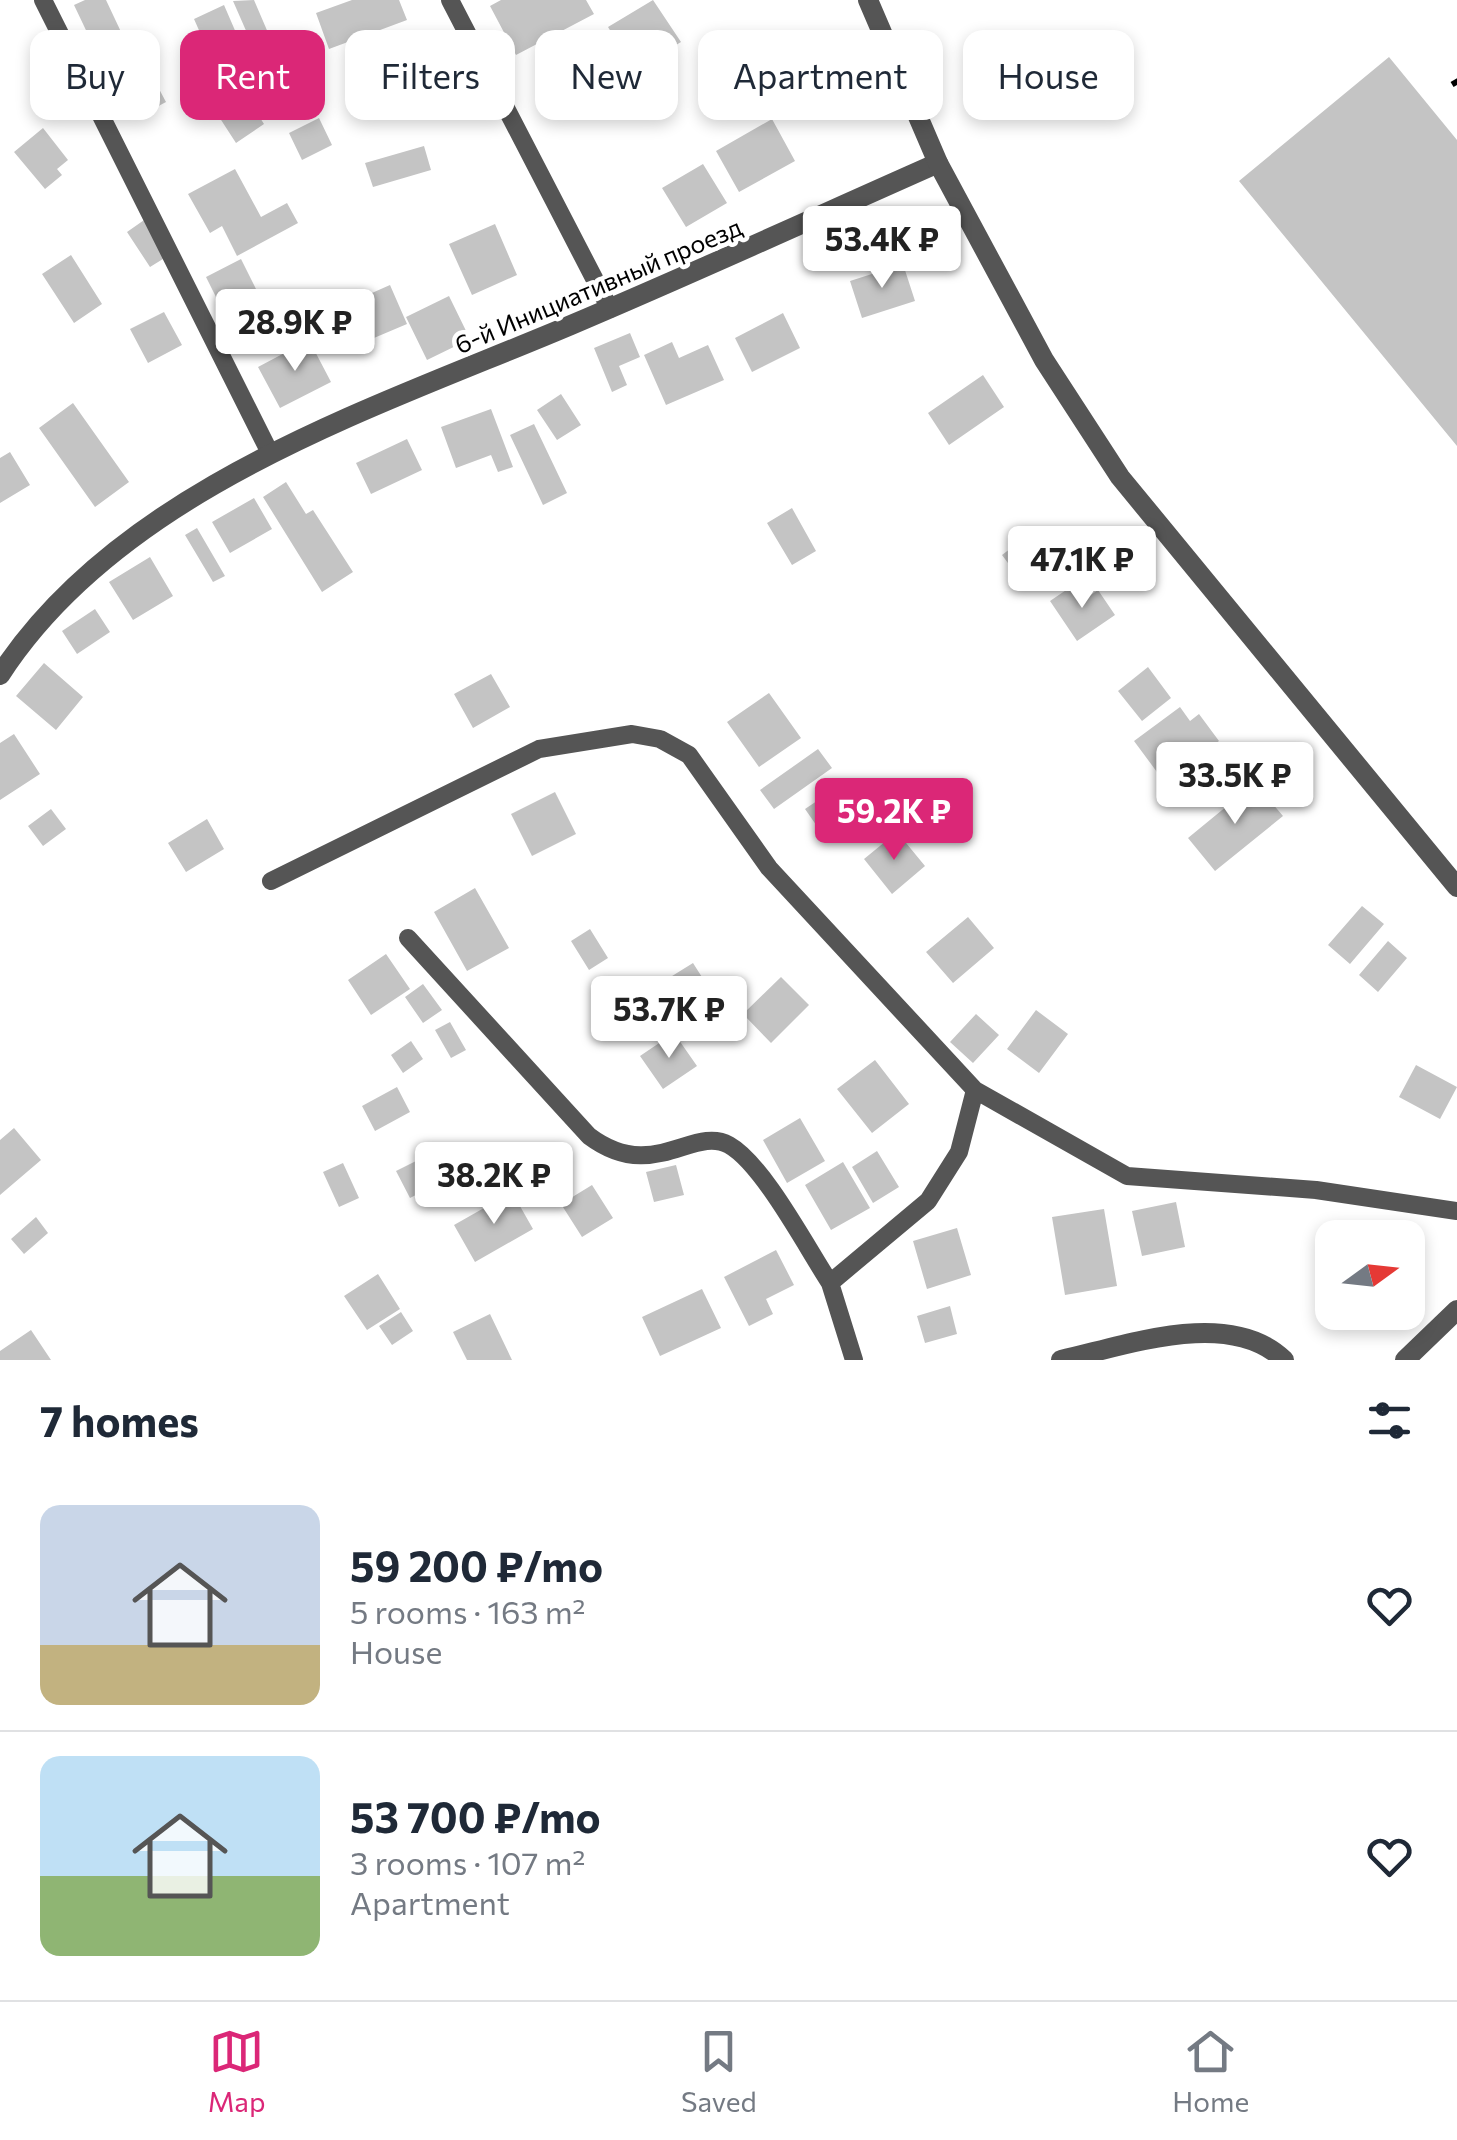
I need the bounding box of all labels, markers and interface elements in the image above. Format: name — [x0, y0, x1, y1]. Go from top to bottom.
chip: Buy — [30, 30, 160, 120]
chip: Rent — [180, 30, 325, 120]
chip: Filters — [345, 30, 515, 120]
chip: New — [535, 30, 678, 120]
chip: Apartment — [698, 30, 943, 120]
chip: House — [963, 30, 1134, 120]
pin: 53.4K ₽ — [790, 206, 974, 291]
street label: 6-й Инициативный проезд — [450, 211, 746, 359]
text: 53.4K ₽ — [825, 218, 939, 258]
pin: 28.9K ₽ — [203, 289, 387, 374]
text: 28.9K ₽ — [238, 301, 352, 341]
pin: 47.1K ₽ — [990, 526, 1174, 611]
text: 47.1K ₽ — [1030, 538, 1134, 578]
pin: 33.5K ₽ — [1143, 742, 1327, 827]
text: 33.5K ₽ — [1178, 754, 1292, 794]
pin: 59.2K ₽ — [802, 778, 986, 863]
text: 59.2K ₽ — [837, 790, 951, 830]
pin: 53.7K ₽ — [577, 976, 761, 1061]
text: 53.7K ₽ — [613, 988, 725, 1028]
pin: 38.2K ₽ — [402, 1142, 586, 1227]
text: 38.2K ₽ — [437, 1154, 551, 1194]
north arrow — [1315, 1220, 1425, 1330]
map controls — [1315, 1220, 1425, 1330]
icon: filters — [1362, 1393, 1417, 1448]
text: 7 homes — [40, 1394, 199, 1446]
text: 59 200 ₽/mo — [350, 1539, 603, 1591]
icon: home — [120, 1545, 240, 1665]
icon: heart — [1362, 1578, 1417, 1633]
text: 5 rooms · 163 m² — [350, 1591, 585, 1631]
text: House — [350, 1631, 442, 1671]
text: 53 700 ₽/mo — [350, 1790, 601, 1842]
icon: home — [120, 1796, 240, 1916]
icon: heart — [1362, 1829, 1417, 1884]
text: 3 rooms · 107 m² — [350, 1842, 585, 1882]
text: Apartment — [350, 1882, 510, 1922]
tab: Map — [208, 2024, 266, 2118]
tab: Saved — [681, 2024, 757, 2118]
tab: Home — [1172, 2024, 1249, 2118]

